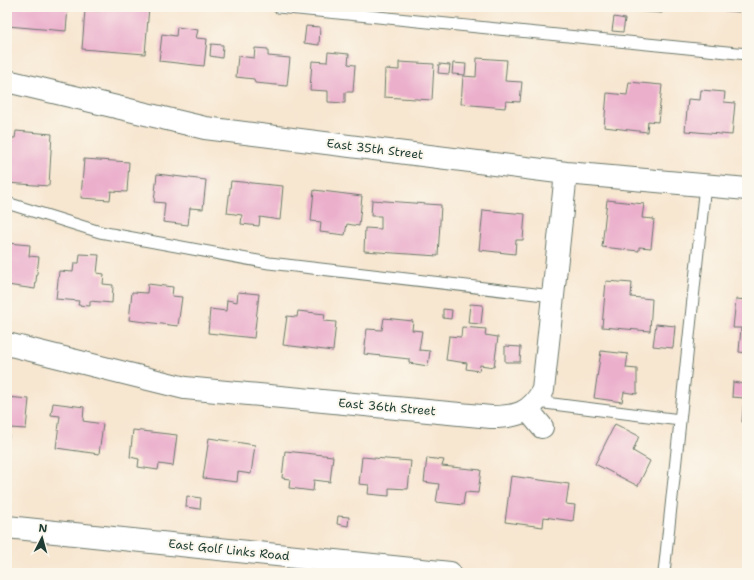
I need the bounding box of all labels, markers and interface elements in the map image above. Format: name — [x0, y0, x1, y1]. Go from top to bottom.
street label: East 35th Street — [326, 135, 424, 163]
street label: East 36th Street — [338, 395, 436, 419]
north arrow — [22, 518, 62, 558]
text: N — [38, 521, 48, 536]
street label: East Golf Links Road — [168, 536, 291, 564]

